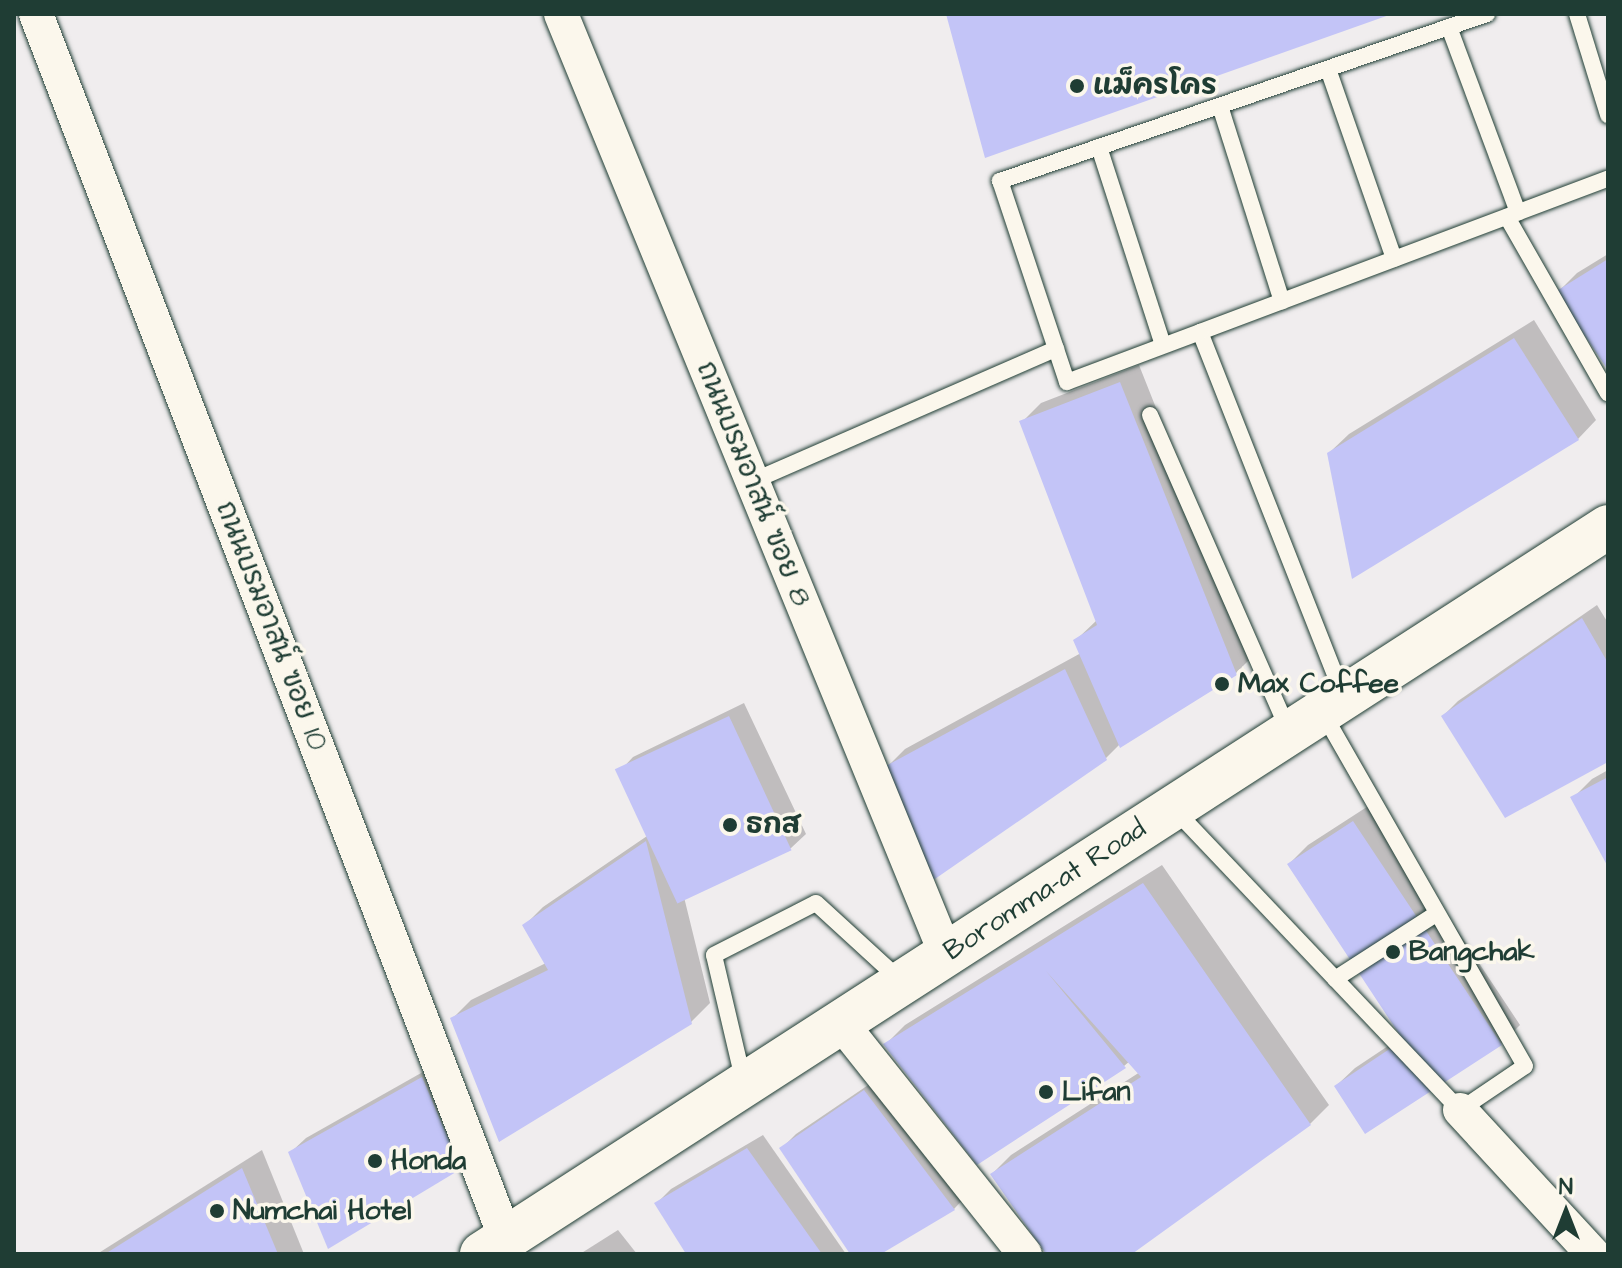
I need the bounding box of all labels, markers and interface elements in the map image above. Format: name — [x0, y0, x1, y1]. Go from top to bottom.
place label: แม็ครโคร — [1093, 69, 1217, 103]
marker: แม็ครโคร — [1068, 77, 1086, 95]
street label: ถนนบรมอาสน์ ฃอย 8 — [689, 357, 817, 611]
street label: ถนนบรมอาสน์ ฃอย 10 — [208, 497, 334, 755]
place label: Max Coffee — [1238, 667, 1399, 701]
marker: Max Coffee — [1213, 675, 1231, 693]
place label: ธกส — [746, 808, 800, 842]
street label: Boromma-at Road — [938, 812, 1152, 968]
marker: ธกส — [721, 816, 739, 834]
place label: Bangchak — [1409, 935, 1535, 969]
marker: Bangchak — [1384, 943, 1402, 961]
place label: Lifan — [1062, 1075, 1130, 1109]
marker: Lifan — [1037, 1083, 1055, 1101]
place label: Honda — [391, 1144, 466, 1178]
marker: Honda — [366, 1152, 384, 1170]
north arrow — [1526, 1172, 1606, 1252]
text: N — [1559, 1172, 1573, 1203]
place label: Numchai Hotel — [233, 1194, 411, 1228]
marker: Numchai Hotel — [208, 1202, 226, 1220]

